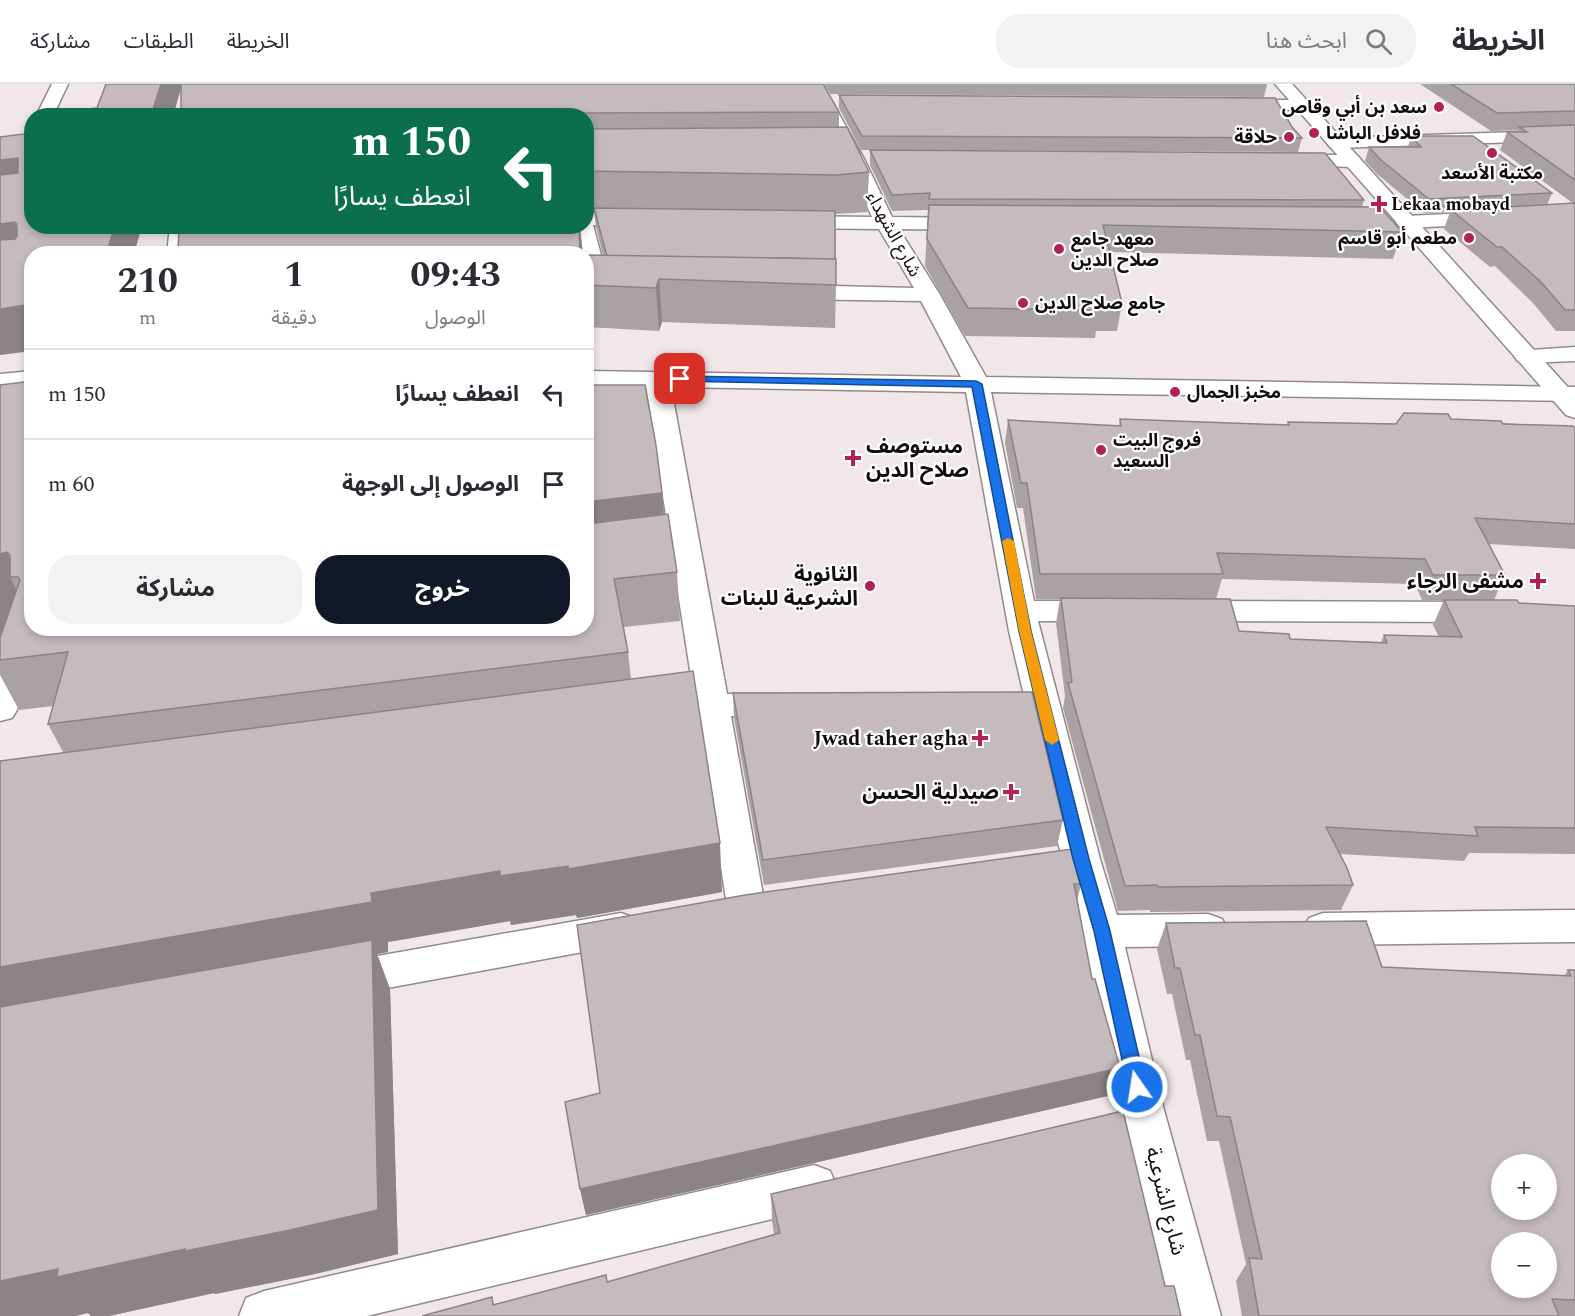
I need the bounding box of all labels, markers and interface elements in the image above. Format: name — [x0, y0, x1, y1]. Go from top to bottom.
search box — [996, 14, 1416, 68]
text: الخريطة — [1452, 20, 1545, 63]
text: ابحث هنا — [1266, 25, 1347, 58]
icon: search — [1362, 25, 1395, 58]
text: مشاركة — [30, 26, 91, 58]
text: الطبقات — [124, 26, 194, 58]
text: الخريطة — [227, 26, 290, 58]
place label: سعد بن أبي وقاص — [1282, 94, 1427, 121]
marker: سعد بن أبي وقاص — [1432, 100, 1446, 114]
text: 150 m — [352, 111, 471, 174]
place label: فلافل الباشا — [1326, 120, 1421, 147]
place label: حلاقة — [1234, 124, 1277, 151]
marker: فلافل الباشا — [1307, 126, 1321, 140]
marker: حلاقة — [1282, 130, 1296, 144]
icon: left — [492, 132, 570, 210]
marker: مكتبة الأسعد — [1485, 146, 1499, 160]
place label: مكتبة الأسعد — [1441, 160, 1543, 187]
text: انعطف يسارًا — [333, 176, 471, 218]
street label: شارع الشهداء — [859, 186, 928, 282]
place label: Lekaa mobayd — [1391, 191, 1511, 218]
marker: Lekaa mobayd — [1372, 197, 1386, 211]
place label: مطعم أبو قاسم — [1338, 225, 1457, 252]
place label: معهد جامع صلاح الدين — [1071, 226, 1159, 274]
marker: مطعم أبو قاسم — [1462, 231, 1476, 245]
marker: معهد جامع صلاح الدين — [1052, 242, 1066, 256]
text: 1 — [284, 248, 304, 303]
text: 09:43 — [410, 248, 501, 303]
text: 210 — [117, 254, 178, 309]
place label: جامع صلاح الدين — [1035, 290, 1165, 317]
marker: جامع صلاح الدين — [1016, 296, 1030, 310]
text: m — [139, 303, 156, 333]
text: دقيقة — [271, 303, 317, 333]
text: الوصول — [425, 303, 486, 333]
pin — [654, 353, 705, 404]
icon: arrive — [663, 362, 696, 395]
text: 150 m — [48, 378, 105, 411]
text: انعطف يسارًا — [395, 378, 519, 411]
icon: left — [537, 378, 570, 411]
place label: مخبز الجمال — [1187, 379, 1281, 406]
marker: مخبز الجمال — [1168, 385, 1182, 399]
place label: فروج البيت السعيد — [1113, 427, 1201, 475]
place label: مستوصف صلاح الدين — [866, 431, 969, 487]
marker: فروج البيت السعيد — [1094, 443, 1108, 457]
marker: مستوصف صلاح الدين — [844, 449, 862, 467]
text: 60 m — [48, 468, 94, 501]
text: الوصول إلى الوجهة — [342, 468, 519, 501]
icon: arrive — [537, 468, 570, 501]
button: مشاركة — [48, 555, 303, 624]
button: خروج — [315, 555, 570, 624]
place label: الثانوية الشرعية للبنات — [721, 559, 858, 615]
place label: مشفى الرجاء — [1407, 566, 1524, 598]
marker: مشفى الرجاء — [1529, 572, 1547, 590]
marker: الثانوية الشرعية للبنات — [863, 579, 877, 593]
place label: Jwad taher agha — [813, 723, 968, 755]
marker: Jwad taher agha — [973, 731, 987, 745]
place label: صيدلية الحسن — [862, 777, 999, 809]
marker: صيدلية الحسن — [1004, 785, 1018, 799]
position arrow — [1105, 1055, 1169, 1119]
street label: شارع الشرعية — [1136, 1144, 1194, 1259]
map controls — [1491, 1154, 1557, 1298]
button: + — [1491, 1154, 1557, 1220]
button: − — [1491, 1232, 1557, 1298]

